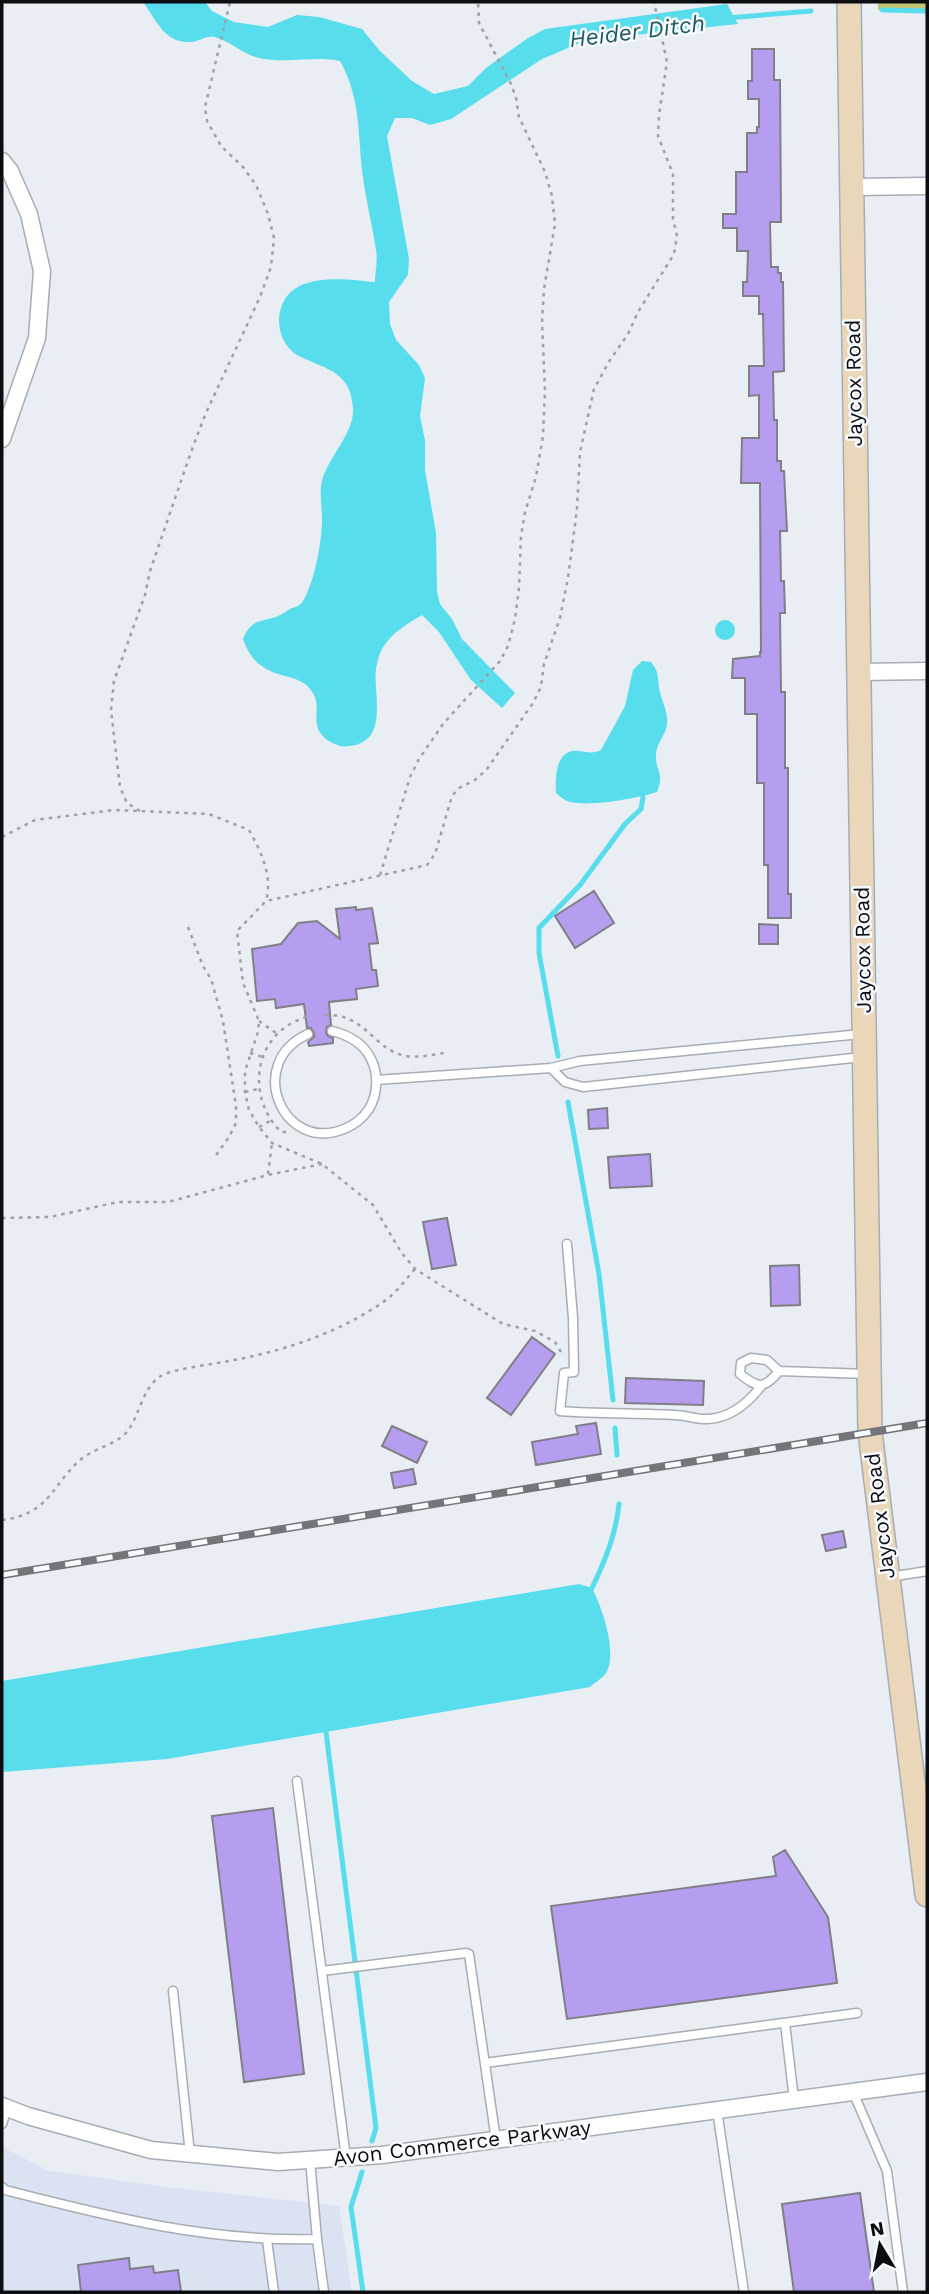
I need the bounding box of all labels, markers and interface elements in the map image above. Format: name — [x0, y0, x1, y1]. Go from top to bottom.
water label: Heider Ditch — [568, 10, 706, 53]
street label: Jaycox Road — [840, 319, 867, 447]
street label: Jaycox Road — [849, 886, 876, 1014]
street label: Jaycox Road — [859, 1452, 900, 1580]
street label: Avon Commerce Parkway — [331, 2114, 593, 2171]
north arrow — [845, 2210, 915, 2280]
text: N — [868, 2216, 886, 2241]

